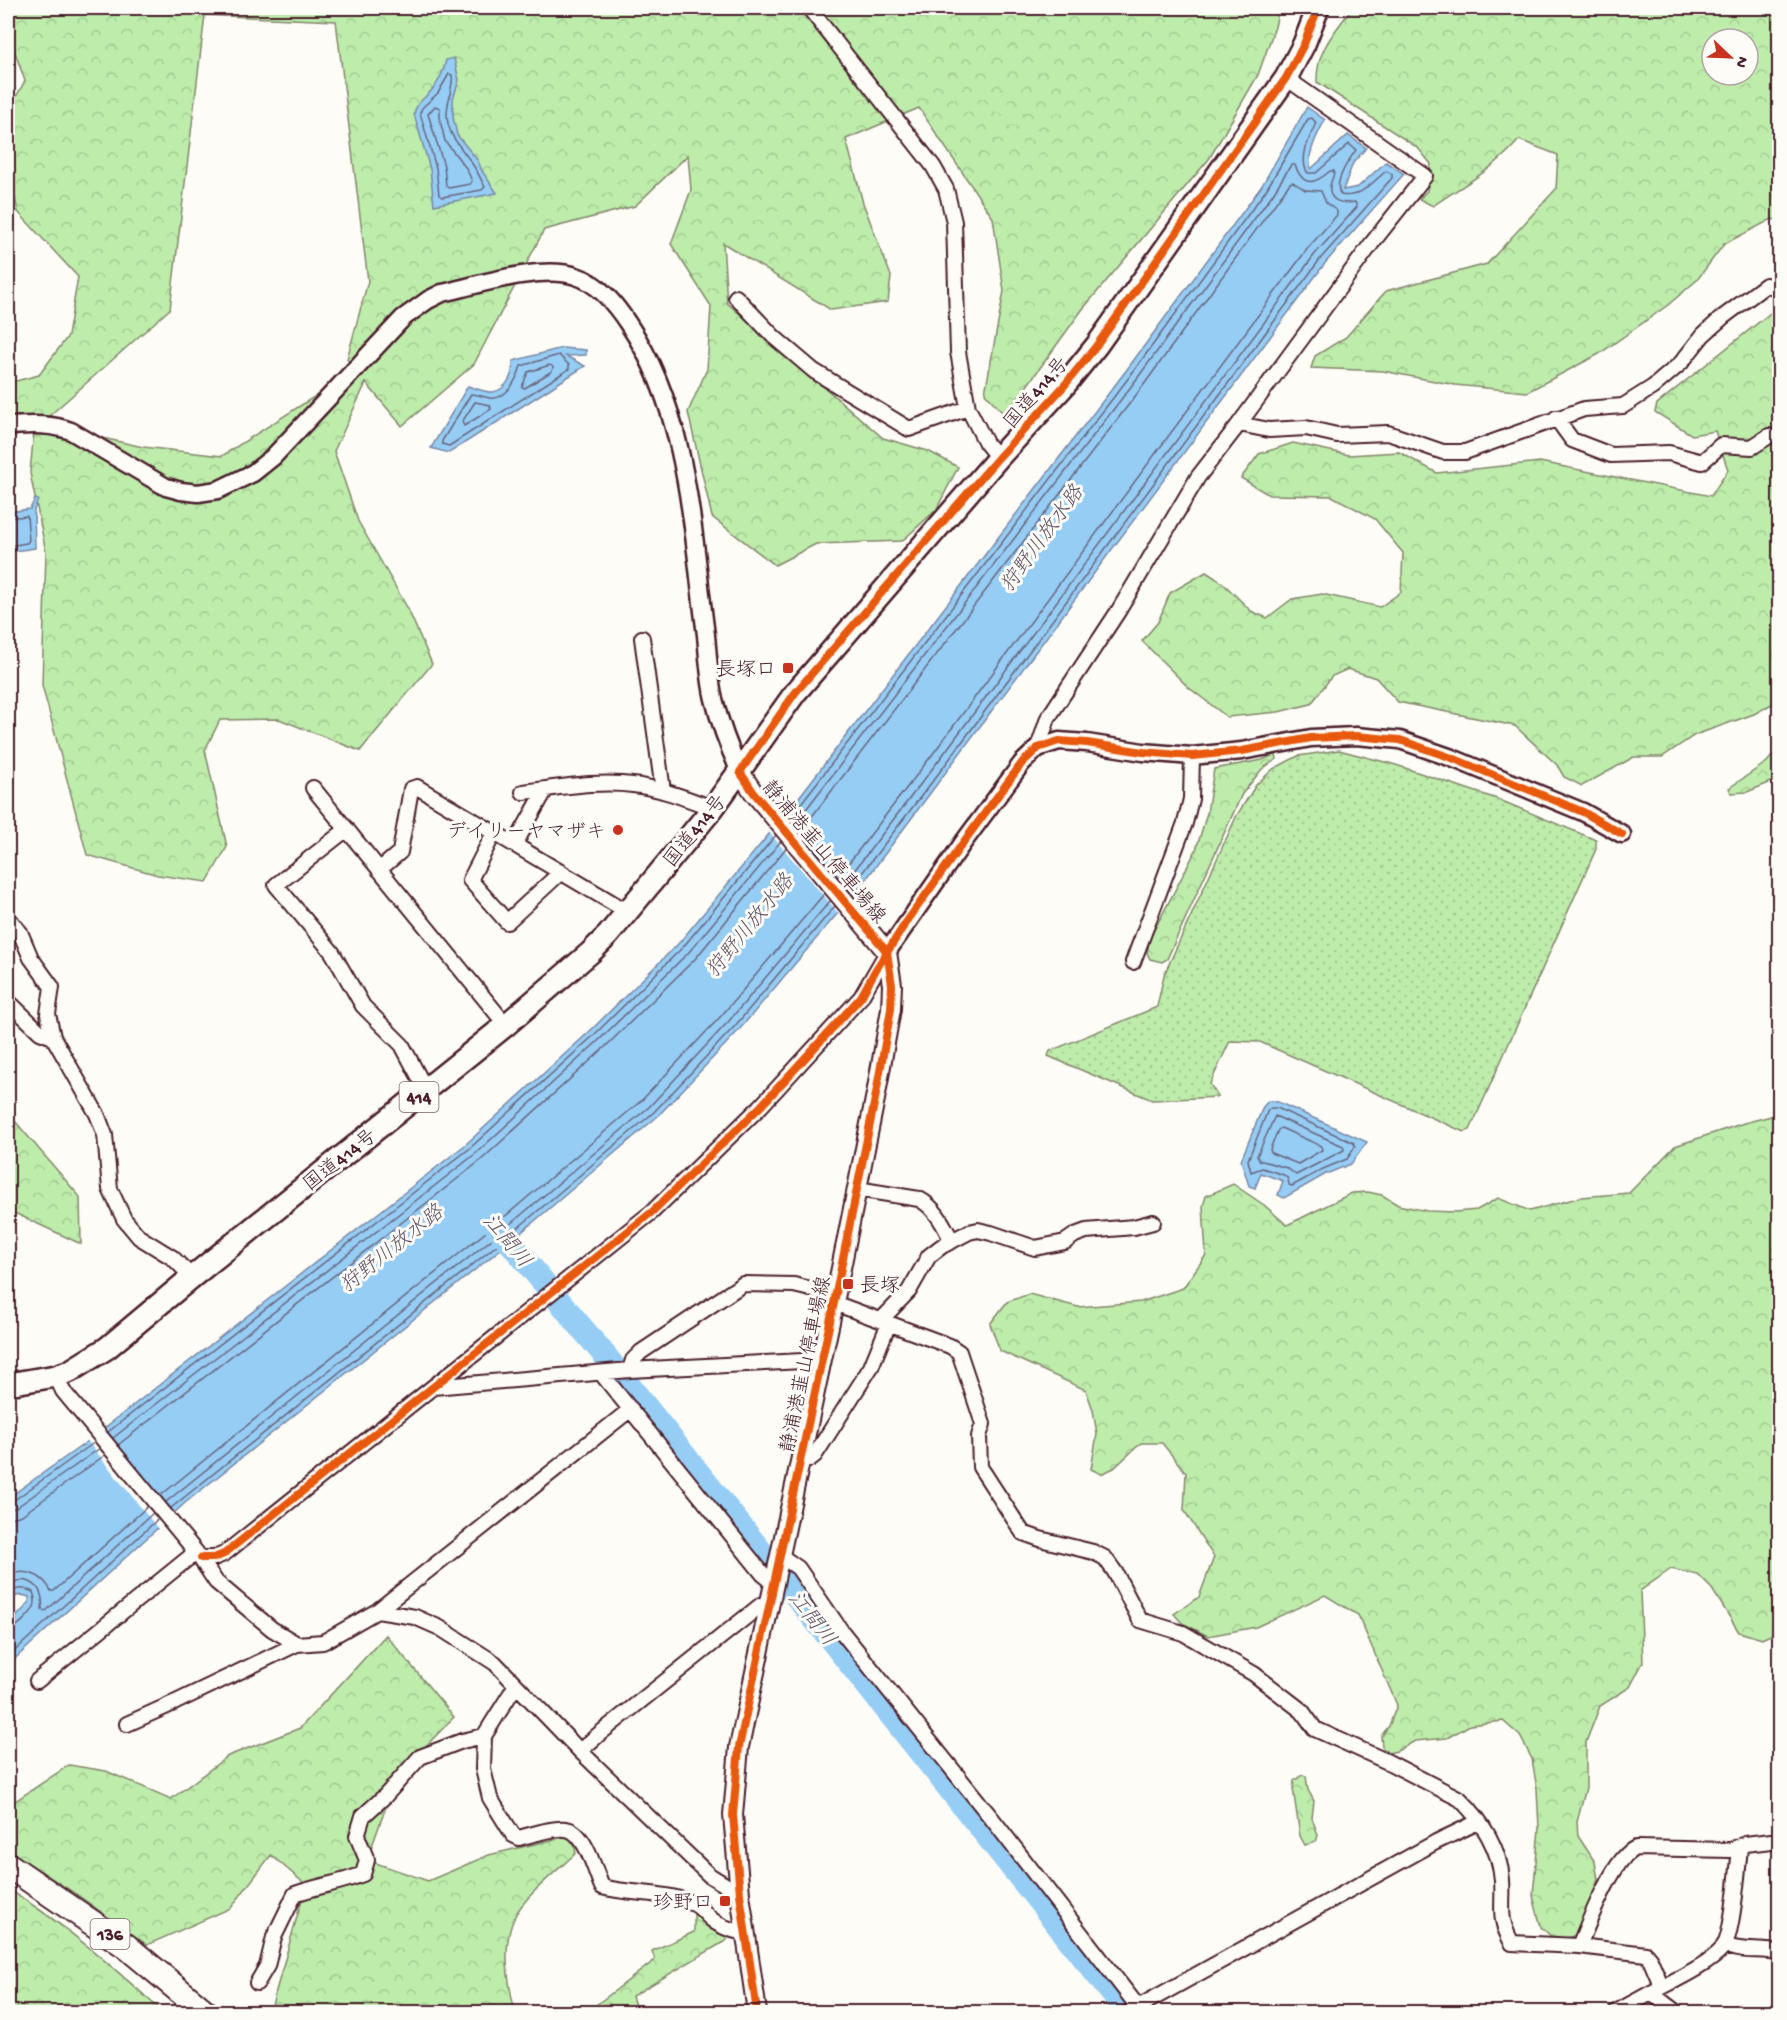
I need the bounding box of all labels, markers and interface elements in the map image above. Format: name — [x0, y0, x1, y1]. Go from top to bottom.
north arrow — [1700, 27, 1760, 87]
text: N — [1730, 53, 1751, 71]
street label: 国道414号 — [1000, 353, 1075, 435]
water label: 狩野川放水路 — [996, 480, 1092, 598]
place label: 長塚口 — [716, 659, 776, 683]
marker: 長塚口 — [781, 661, 795, 675]
street label: 静浦港韮山停車場線 — [756, 776, 891, 930]
street label: 国道414号 — [660, 791, 733, 873]
place label: デイリーヤマザキ — [447, 821, 606, 845]
marker: デイリーヤマザキ — [611, 823, 625, 837]
water label: 狩野川放水路 — [702, 869, 802, 984]
road number: 414 — [400, 1082, 438, 1112]
street label: 国道414号 — [299, 1125, 383, 1198]
water label: 狩野川放水路 — [336, 1200, 451, 1300]
water label: 江間川 — [475, 1209, 536, 1274]
street label: 静浦港韮山停車場線 — [776, 1274, 837, 1455]
place label: 長塚 — [860, 1275, 900, 1299]
marker: 長塚 — [841, 1277, 855, 1291]
water label: 江間川 — [781, 1587, 840, 1653]
place label: 珍野口 — [653, 1891, 713, 1916]
marker: 珍野口 — [718, 1894, 732, 1908]
road number: 136 — [90, 1919, 130, 1949]

